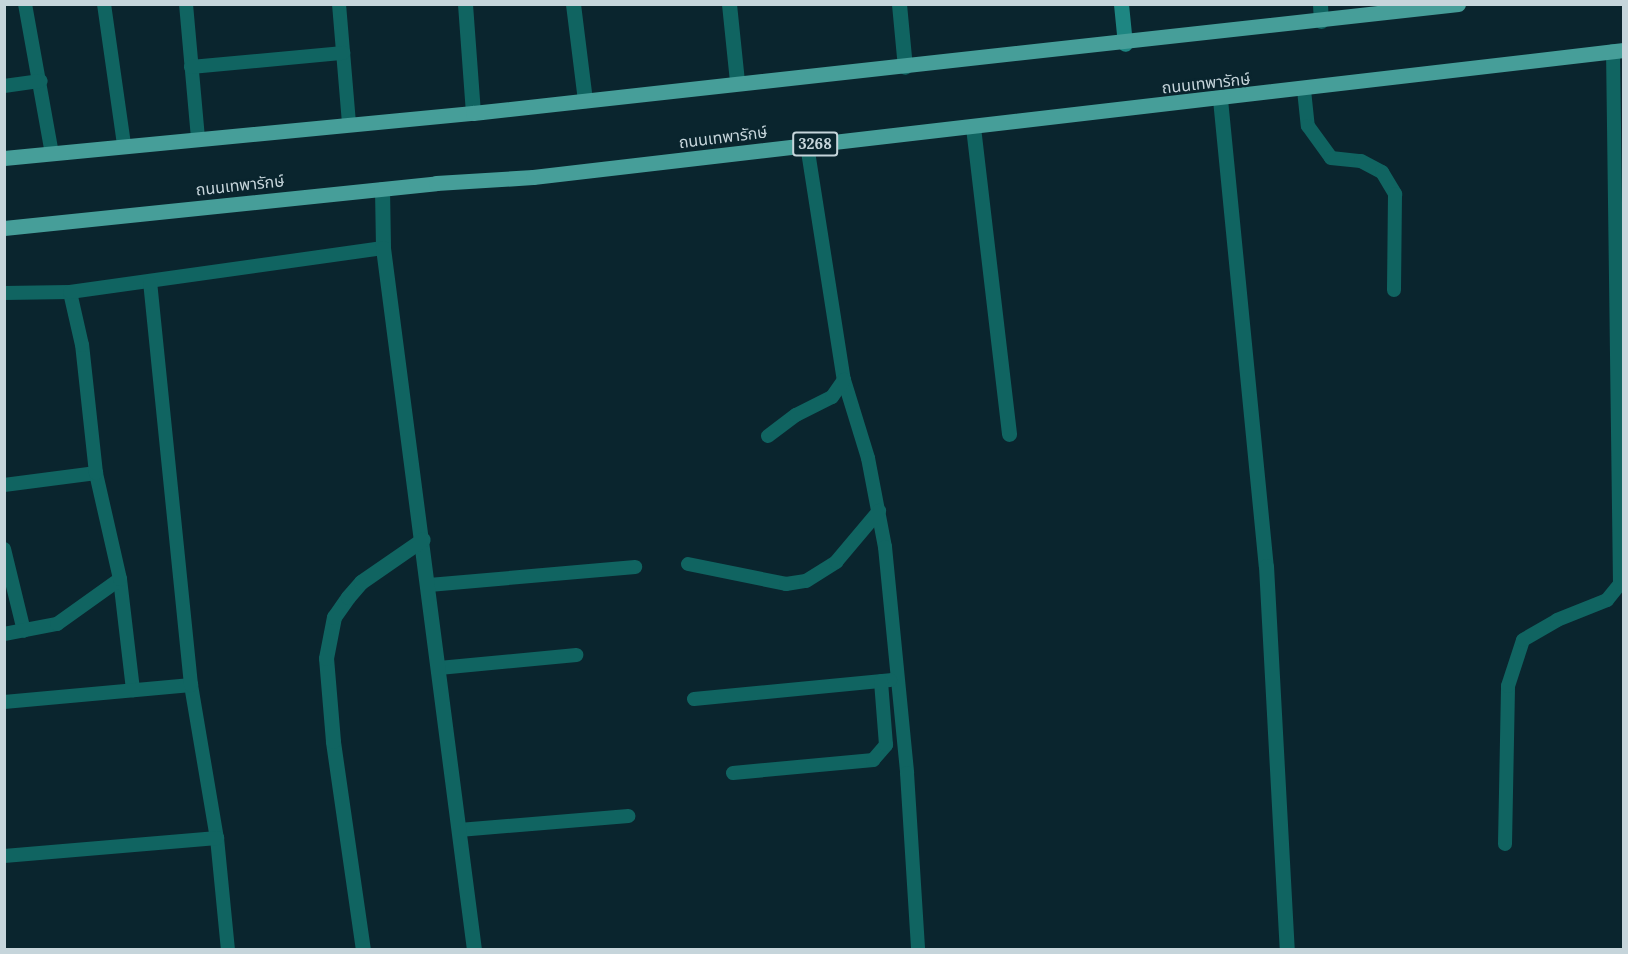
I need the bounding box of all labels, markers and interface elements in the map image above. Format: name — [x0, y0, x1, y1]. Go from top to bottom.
street label: ถนนเทพารักษ์ — [1161, 69, 1251, 97]
street label: ถนนเทพารักษ์ — [678, 122, 768, 152]
road number: 3268 — [791, 132, 839, 156]
street label: ถนนเทพารักษ์ — [195, 171, 285, 199]

